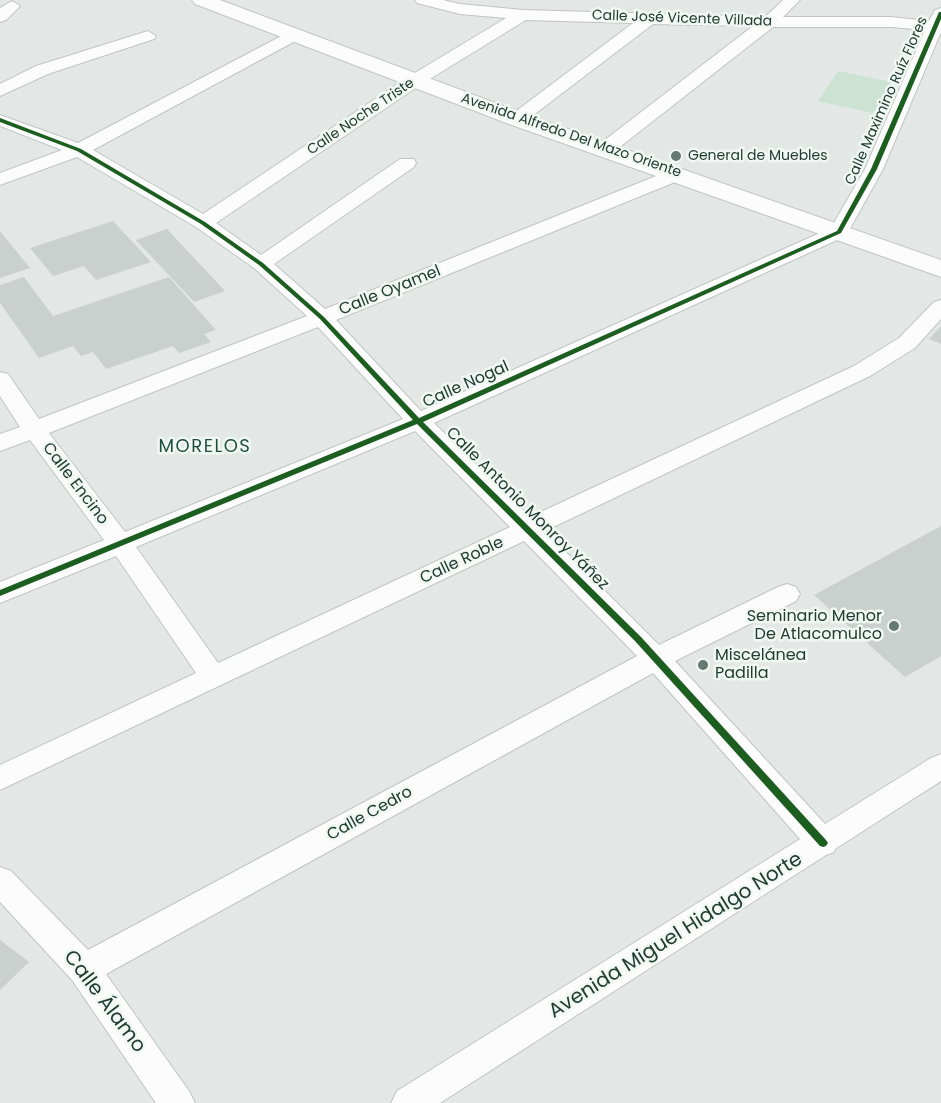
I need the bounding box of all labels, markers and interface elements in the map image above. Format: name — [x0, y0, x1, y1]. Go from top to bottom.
street label: Calle José Vicente Villada — [592, 7, 772, 31]
street label: Calle Maximino Ruíz Flores — [842, 14, 932, 188]
street label: Calle Noche Triste — [304, 75, 418, 159]
street label: Avenida Alfredo Del Mazo Oriente — [459, 90, 683, 182]
place label: General de Muebles — [688, 148, 828, 164]
marker: General de Muebles — [669, 149, 683, 163]
street label: Calle Oyamel — [336, 262, 444, 320]
street label: Calle Nogal — [420, 357, 512, 413]
street label: Calle Antonio Monroy Yáñez — [442, 424, 612, 594]
district label: MORELOS — [159, 436, 251, 458]
street label: Calle Encino — [38, 439, 112, 529]
street label: Calle Roble — [417, 533, 507, 589]
place label: Seminario Menor De Atlacomulco — [747, 607, 882, 645]
marker: Seminario Menor De Atlacomulco — [887, 619, 901, 633]
place label: Miscelánea Padilla — [715, 646, 806, 684]
marker: Miscelánea Padilla — [696, 658, 710, 672]
street label: Calle Cedro — [324, 783, 416, 845]
street label: Avenida Miguel Hidalgo Norte — [545, 848, 807, 1024]
street label: Calle Álamo — [58, 946, 150, 1058]

